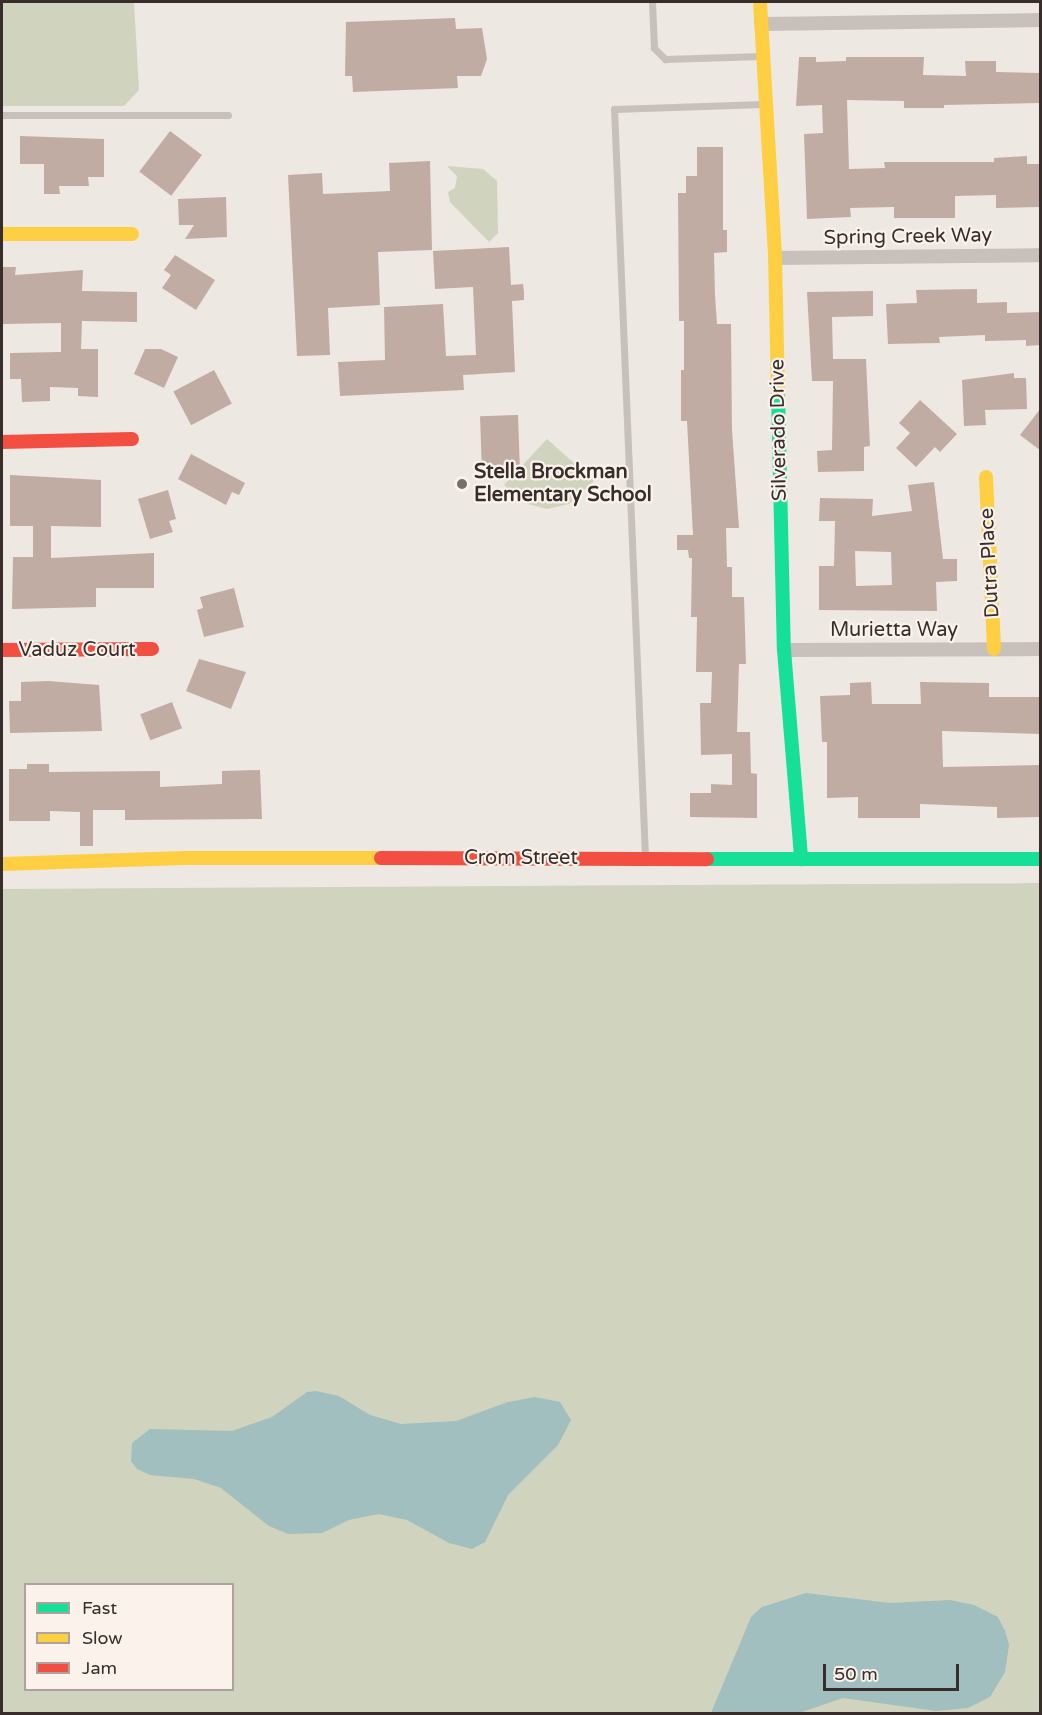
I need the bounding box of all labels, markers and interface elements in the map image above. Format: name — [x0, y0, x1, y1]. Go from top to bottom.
street label: Spring Creek Way — [824, 224, 992, 250]
street label: Silverado Drive — [766, 359, 792, 501]
place label: Stella Brockman Elementary School — [474, 460, 652, 507]
marker: Stella Brockman Elementary School — [455, 477, 469, 491]
street label: Dutra Place — [975, 507, 1005, 619]
street label: Murietta Way — [830, 618, 958, 642]
street label: Vaduz Court — [18, 638, 136, 662]
street label: Crom Street — [464, 846, 578, 870]
legend — [24, 1583, 234, 1691]
text: Fast — [82, 1597, 117, 1619]
text: Slow — [82, 1627, 123, 1649]
scale bar — [826, 1652, 962, 1690]
text: Jam — [82, 1657, 117, 1679]
text: 50 m — [834, 1663, 878, 1685]

